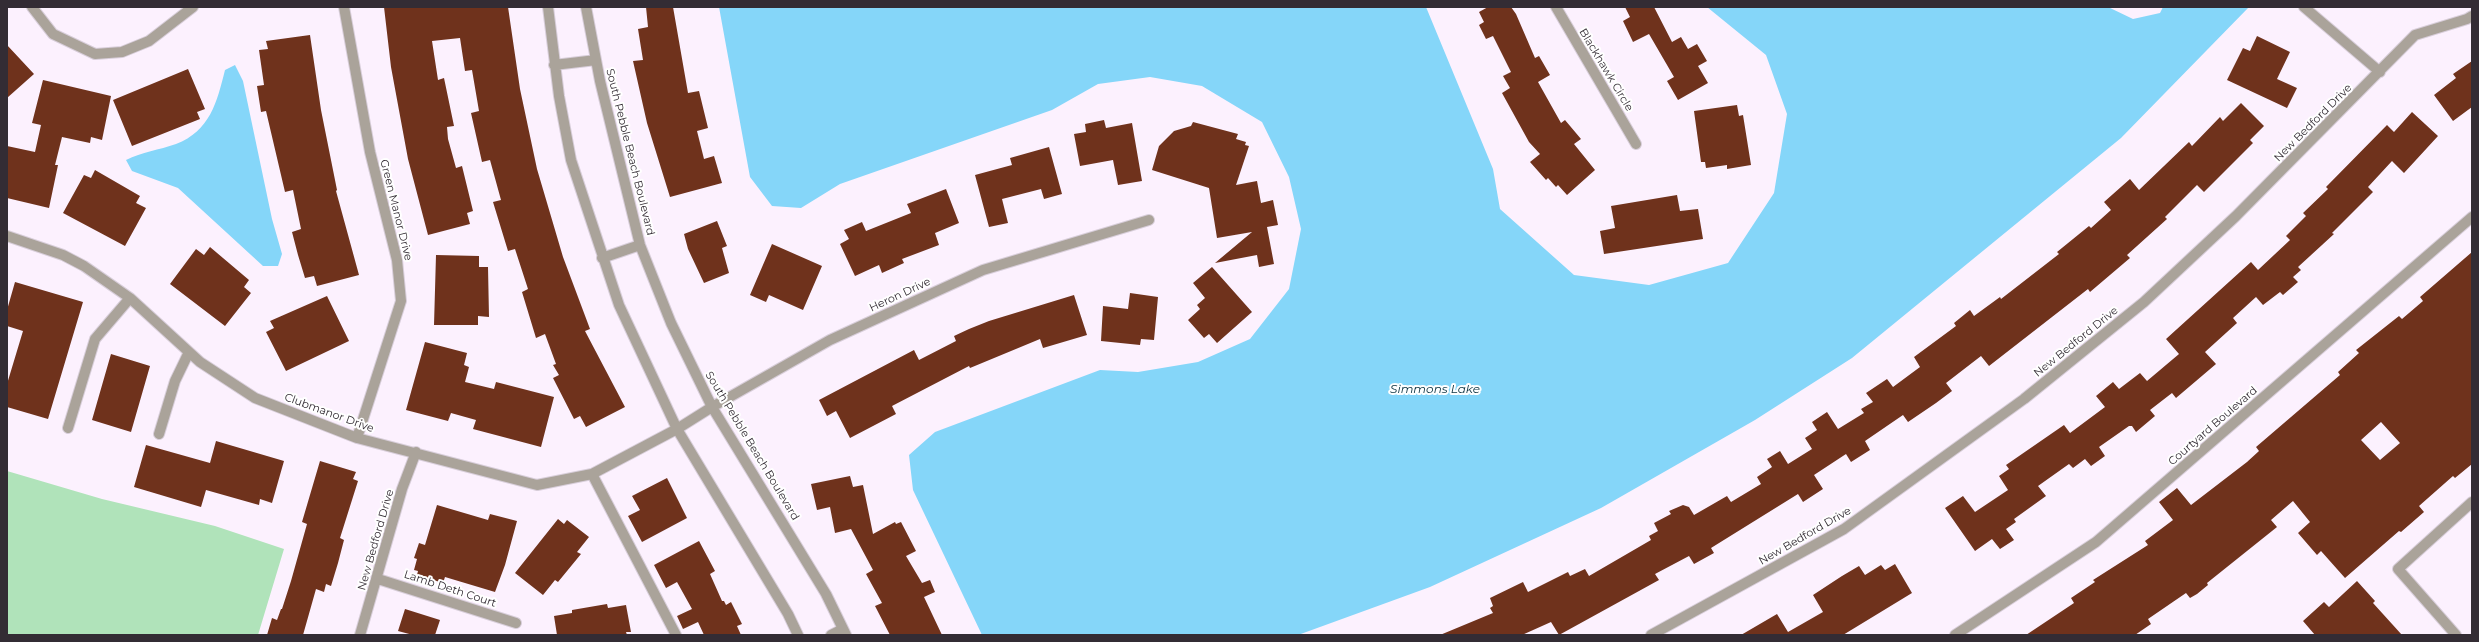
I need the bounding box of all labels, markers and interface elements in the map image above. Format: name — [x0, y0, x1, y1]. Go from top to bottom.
street label: Blackhawk Circle — [1576, 26, 1636, 114]
street label: South Pebble Beach Boulevard — [603, 67, 657, 237]
street label: New Bedford Drive — [2271, 81, 2355, 165]
street label: Green Manor Drive — [377, 158, 415, 262]
street label: Heron Drive — [867, 275, 933, 315]
street label: New Bedford Drive — [2031, 304, 2121, 380]
street label: South Pebble Beach Boulevard — [702, 369, 802, 523]
water label: Simmons Lake — [1390, 382, 1480, 396]
street label: Courtyard Boulevard — [2166, 384, 2260, 468]
street label: Clubmanor Drive — [282, 391, 376, 435]
street label: New Bedford Drive — [355, 488, 397, 592]
street label: New Bedford Drive — [1757, 504, 1853, 568]
street label: Lamb Deth Court — [402, 568, 498, 610]

